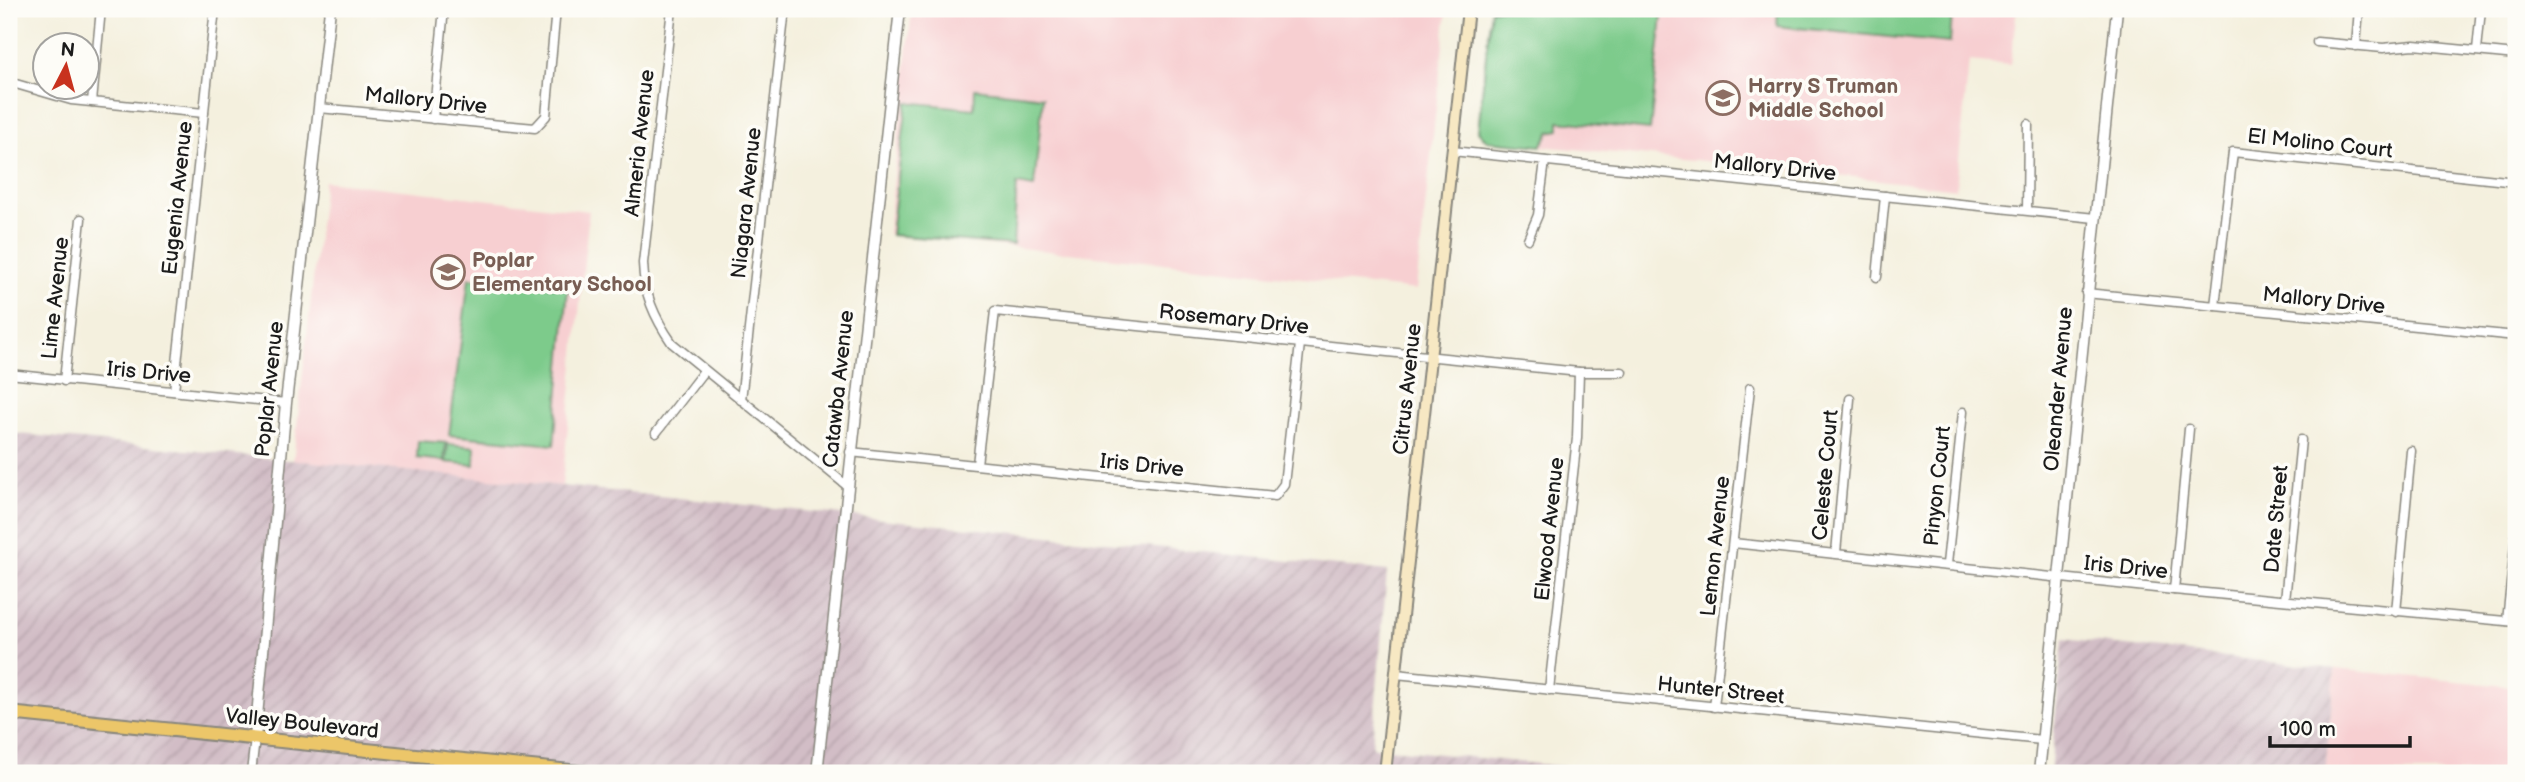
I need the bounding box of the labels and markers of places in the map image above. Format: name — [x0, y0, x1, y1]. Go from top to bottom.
place label: Harry S Truman Middle School — [1748, 74, 1898, 123]
school or university icon: Harry S Truman Middle School — [1704, 79, 1742, 117]
place label: Poplar Elementary School — [472, 248, 652, 297]
school or university icon: Poplar Elementary School — [429, 253, 467, 291]

